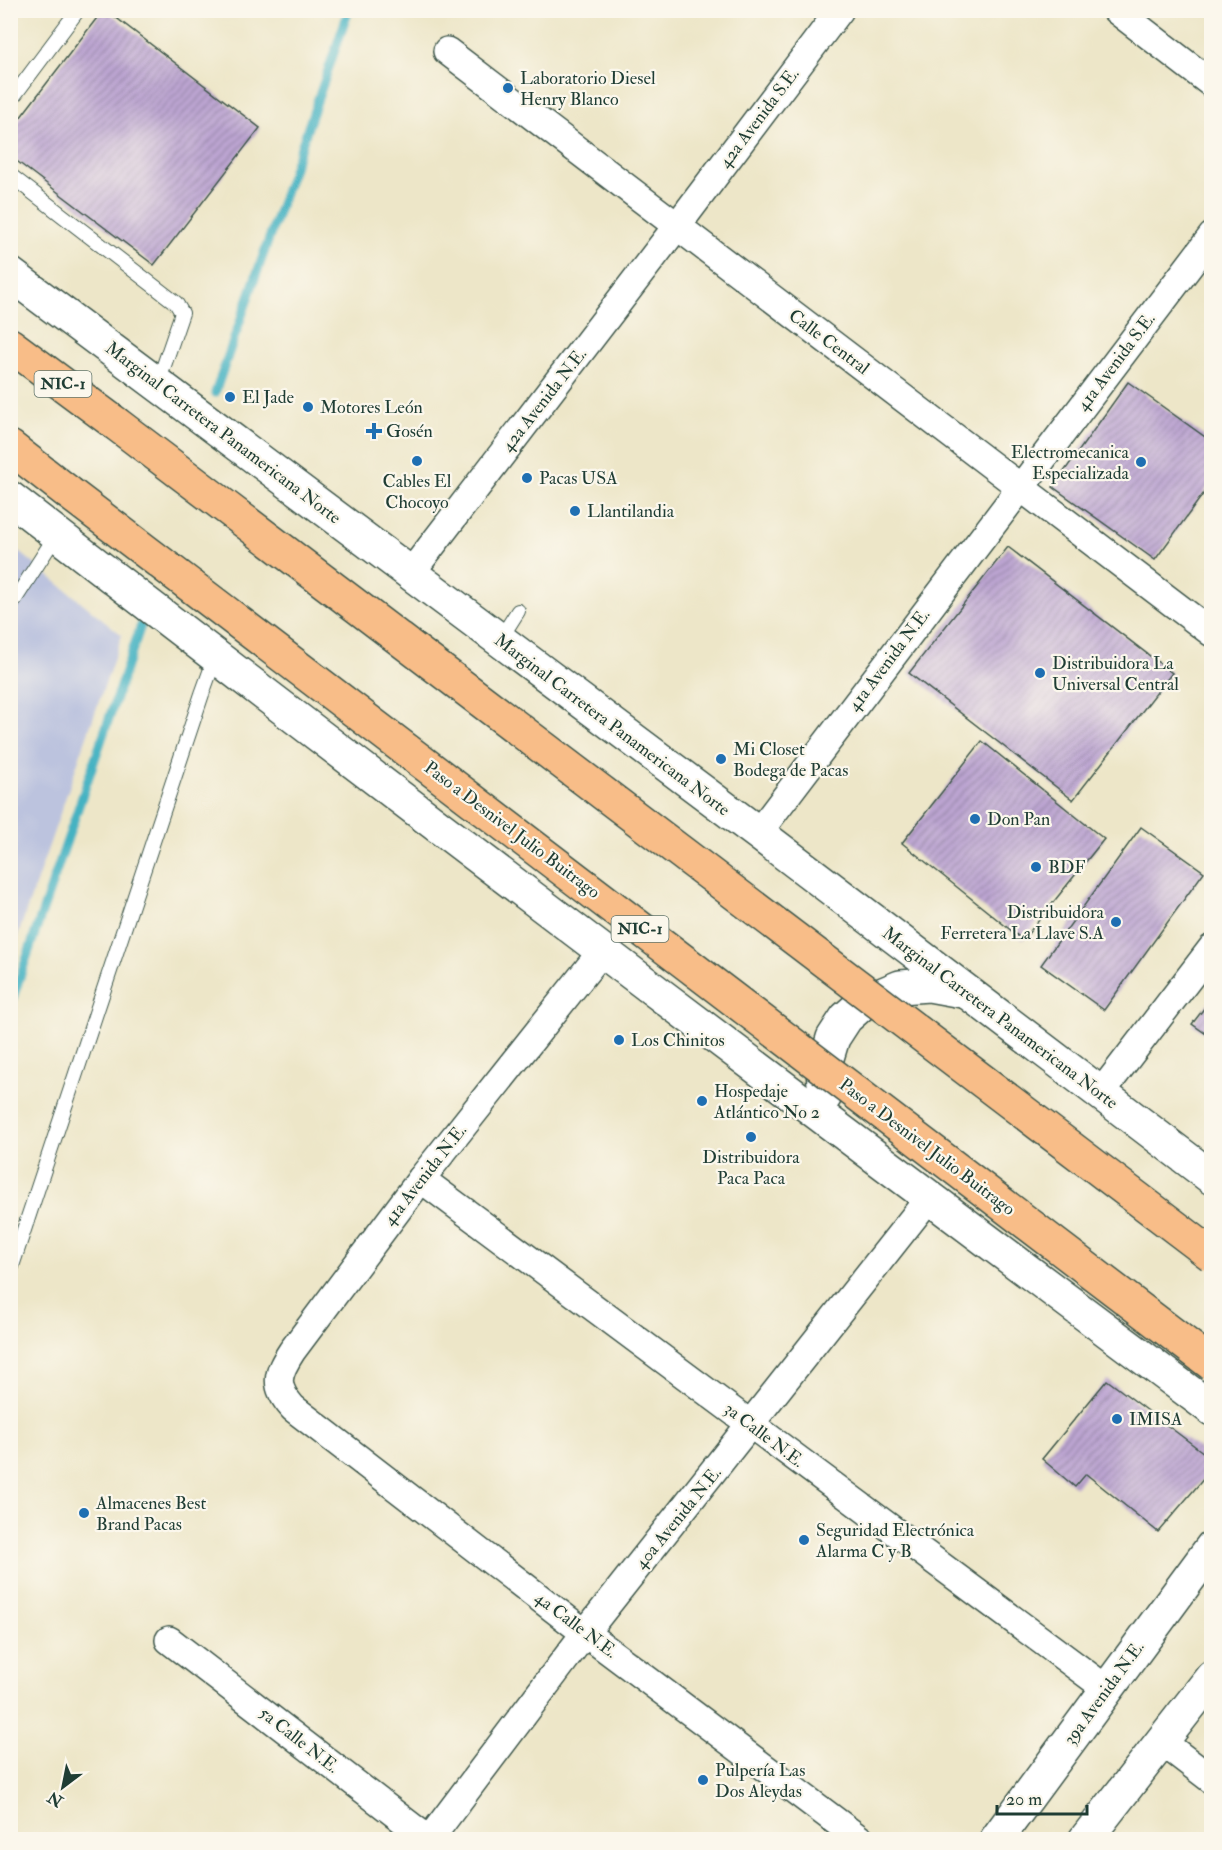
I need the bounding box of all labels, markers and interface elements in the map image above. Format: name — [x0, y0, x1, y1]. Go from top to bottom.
street label: 42a Avenida S.E. — [714, 63, 804, 173]
place label: Laboratorio Diesel Henry Blanco — [520, 67, 656, 111]
marker: Laboratorio Diesel Henry Blanco — [501, 81, 515, 95]
street label: Calle Central — [784, 304, 874, 380]
street label: 41a Avenida S.E. — [1072, 308, 1160, 416]
street label: Marginal Carretera Panamericana Norte — [101, 337, 346, 530]
street label: 42a Avenida N.E. — [496, 343, 592, 457]
road number: NIC-1 — [34, 371, 92, 397]
place label: El Jade — [242, 386, 295, 409]
marker: El Jade — [223, 390, 237, 404]
place label: Motores León — [320, 396, 423, 419]
marker: Motores León — [301, 400, 315, 414]
place label: Gosén — [386, 420, 433, 443]
marker: Gosén — [367, 424, 381, 438]
place label: Electromecanica Especializada — [1011, 441, 1130, 485]
marker: Cables El Chocoyo — [410, 454, 424, 468]
marker: Electromecanica Especializada — [1134, 455, 1148, 469]
place label: Pacas USA — [539, 467, 618, 490]
place label: Cables El Chocoyo — [383, 470, 452, 514]
marker: Pacas USA — [520, 471, 534, 485]
place label: Llantilandia — [587, 500, 675, 523]
marker: Llantilandia — [568, 504, 582, 518]
street label: 41a Avenida N.E. — [843, 604, 935, 716]
street label: Marginal Carretera Panamericana Norte — [490, 629, 735, 822]
place label: Distribuidora La Universal Central — [1052, 652, 1179, 696]
marker: Distribuidora La Universal Central — [1033, 666, 1047, 680]
place label: Mi Closet Bodega de Pacas — [733, 738, 848, 782]
marker: Mi Closet Bodega de Pacas — [714, 752, 728, 766]
street label: Paso a Desnivel Julio Buitrago — [419, 756, 605, 904]
place label: Don Pan — [987, 808, 1050, 831]
marker: Don Pan — [968, 812, 982, 826]
place label: BDF — [1048, 856, 1086, 879]
marker: BDF — [1029, 860, 1043, 874]
place label: Distribuidora Ferretera La Llave S.A — [940, 901, 1105, 945]
marker: Distribuidora Ferretera La Llave S.A — [1109, 915, 1123, 929]
road number: NIC-1 — [612, 916, 668, 942]
street label: Marginal Carretera Panamericana Norte — [878, 922, 1123, 1115]
place label: Los Chinitos — [631, 1029, 725, 1052]
marker: Los Chinitos — [612, 1033, 626, 1047]
street label: Paso a Desnivel Julio Buitrago — [834, 1073, 1020, 1221]
place label: Hospedaje Atlántico No 2 — [713, 1080, 820, 1124]
marker: Hospedaje Atlántico No 2 — [695, 1094, 709, 1108]
street label: 41a Avenida N.E. — [378, 1119, 472, 1231]
marker: Distribuidora Paca Paca — [744, 1130, 758, 1144]
place label: Distribuidora Paca Paca — [702, 1146, 800, 1190]
street label: 3a Calle N.E. — [719, 1397, 809, 1473]
place label: IMISA — [1129, 1408, 1183, 1431]
marker: IMISA — [1110, 1412, 1124, 1426]
street label: 40a Avenida N.E. — [629, 1462, 727, 1574]
place label: Almacenes Best Brand Pacas — [95, 1492, 206, 1536]
marker: Almacenes Best Brand Pacas — [77, 1506, 91, 1520]
place label: Seguridad Electrónica Alarma C y B — [815, 1519, 975, 1563]
marker: Seguridad Electrónica Alarma C y B — [797, 1533, 811, 1547]
street label: 4a Calle N.E. — [530, 1586, 622, 1664]
street label: 39a Avenida N.E. — [1059, 1636, 1149, 1750]
street label: 5a Calle N.E. — [254, 1701, 344, 1779]
north arrow — [33, 1757, 93, 1817]
place label: Pulpería Las Dos Aleydas — [715, 1759, 805, 1803]
marker: Pulpería Las Dos Aleydas — [696, 1773, 710, 1787]
scale bar — [997, 1778, 1087, 1816]
text: N — [44, 1786, 68, 1812]
text: 20 m — [1006, 1788, 1042, 1811]

